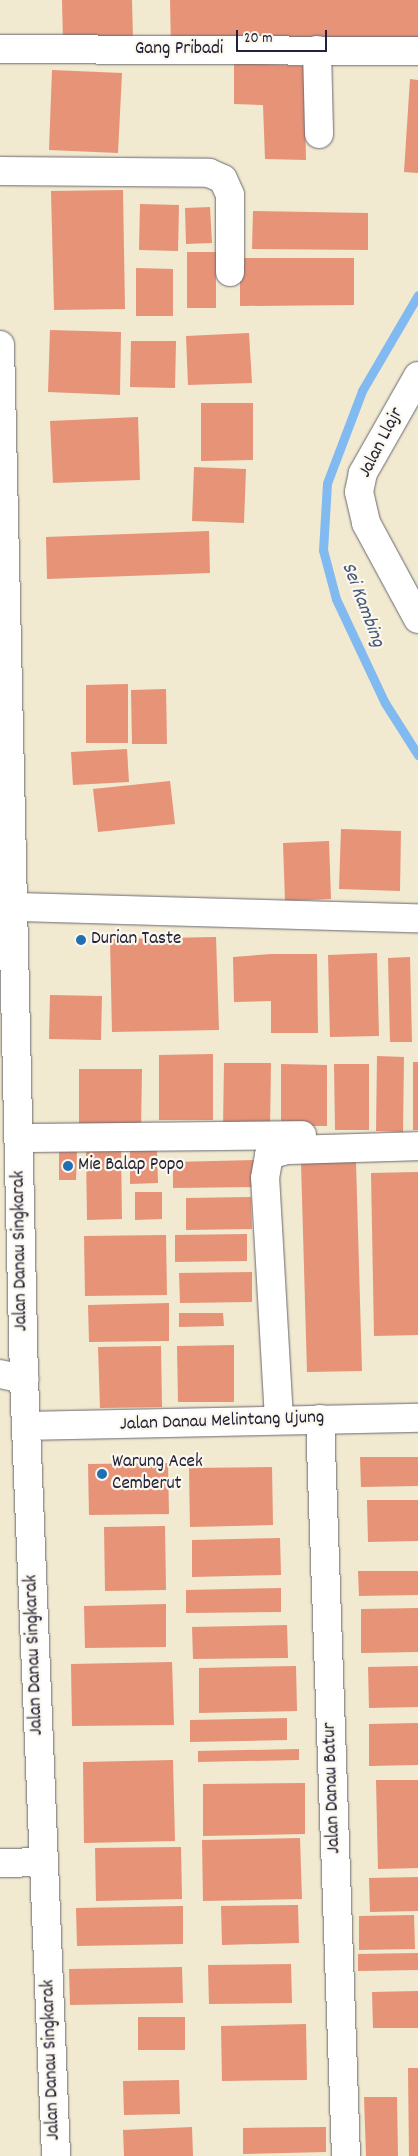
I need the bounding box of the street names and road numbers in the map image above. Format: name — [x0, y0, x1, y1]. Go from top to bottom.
street label: Gang Pribadi — [135, 39, 223, 61]
street label: Jalan Llajr — [355, 404, 409, 482]
street label: Jalan Danau Singkarak — [8, 1170, 34, 1332]
street label: Jalan Danau Melintang Ujung — [119, 1407, 325, 1437]
street label: Jalan Danau Singkarak — [21, 1574, 49, 1736]
street label: Jalan Danau Batur — [319, 1722, 347, 1854]
street label: Jalan Danau Singkarak — [38, 1979, 66, 2141]

